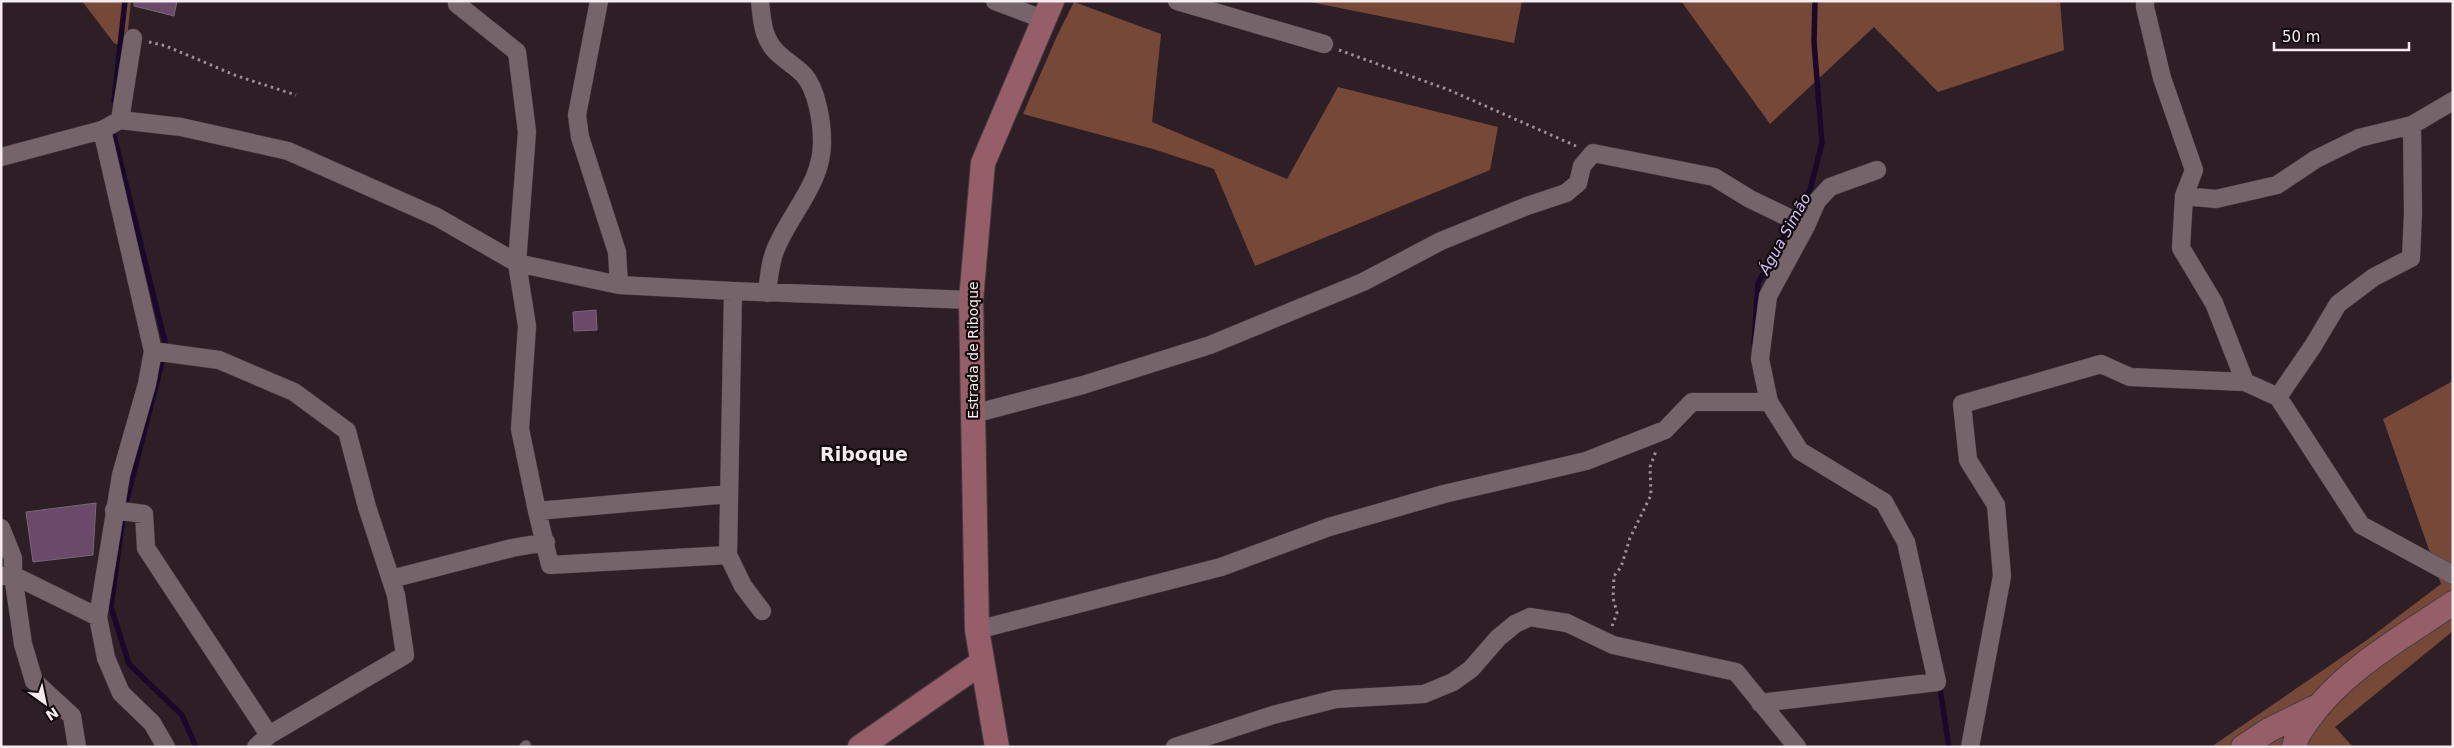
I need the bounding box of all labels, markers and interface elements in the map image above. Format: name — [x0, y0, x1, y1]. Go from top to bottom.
scale bar — [2274, 20, 2409, 52]
text: 50 m — [2282, 28, 2320, 46]
water label: Água Simão — [1754, 190, 1815, 279]
street label: Estrada de Riboque — [965, 281, 981, 419]
district label: Riboque — [820, 443, 908, 465]
north arrow — [20, 678, 70, 728]
text: N — [43, 704, 61, 724]

